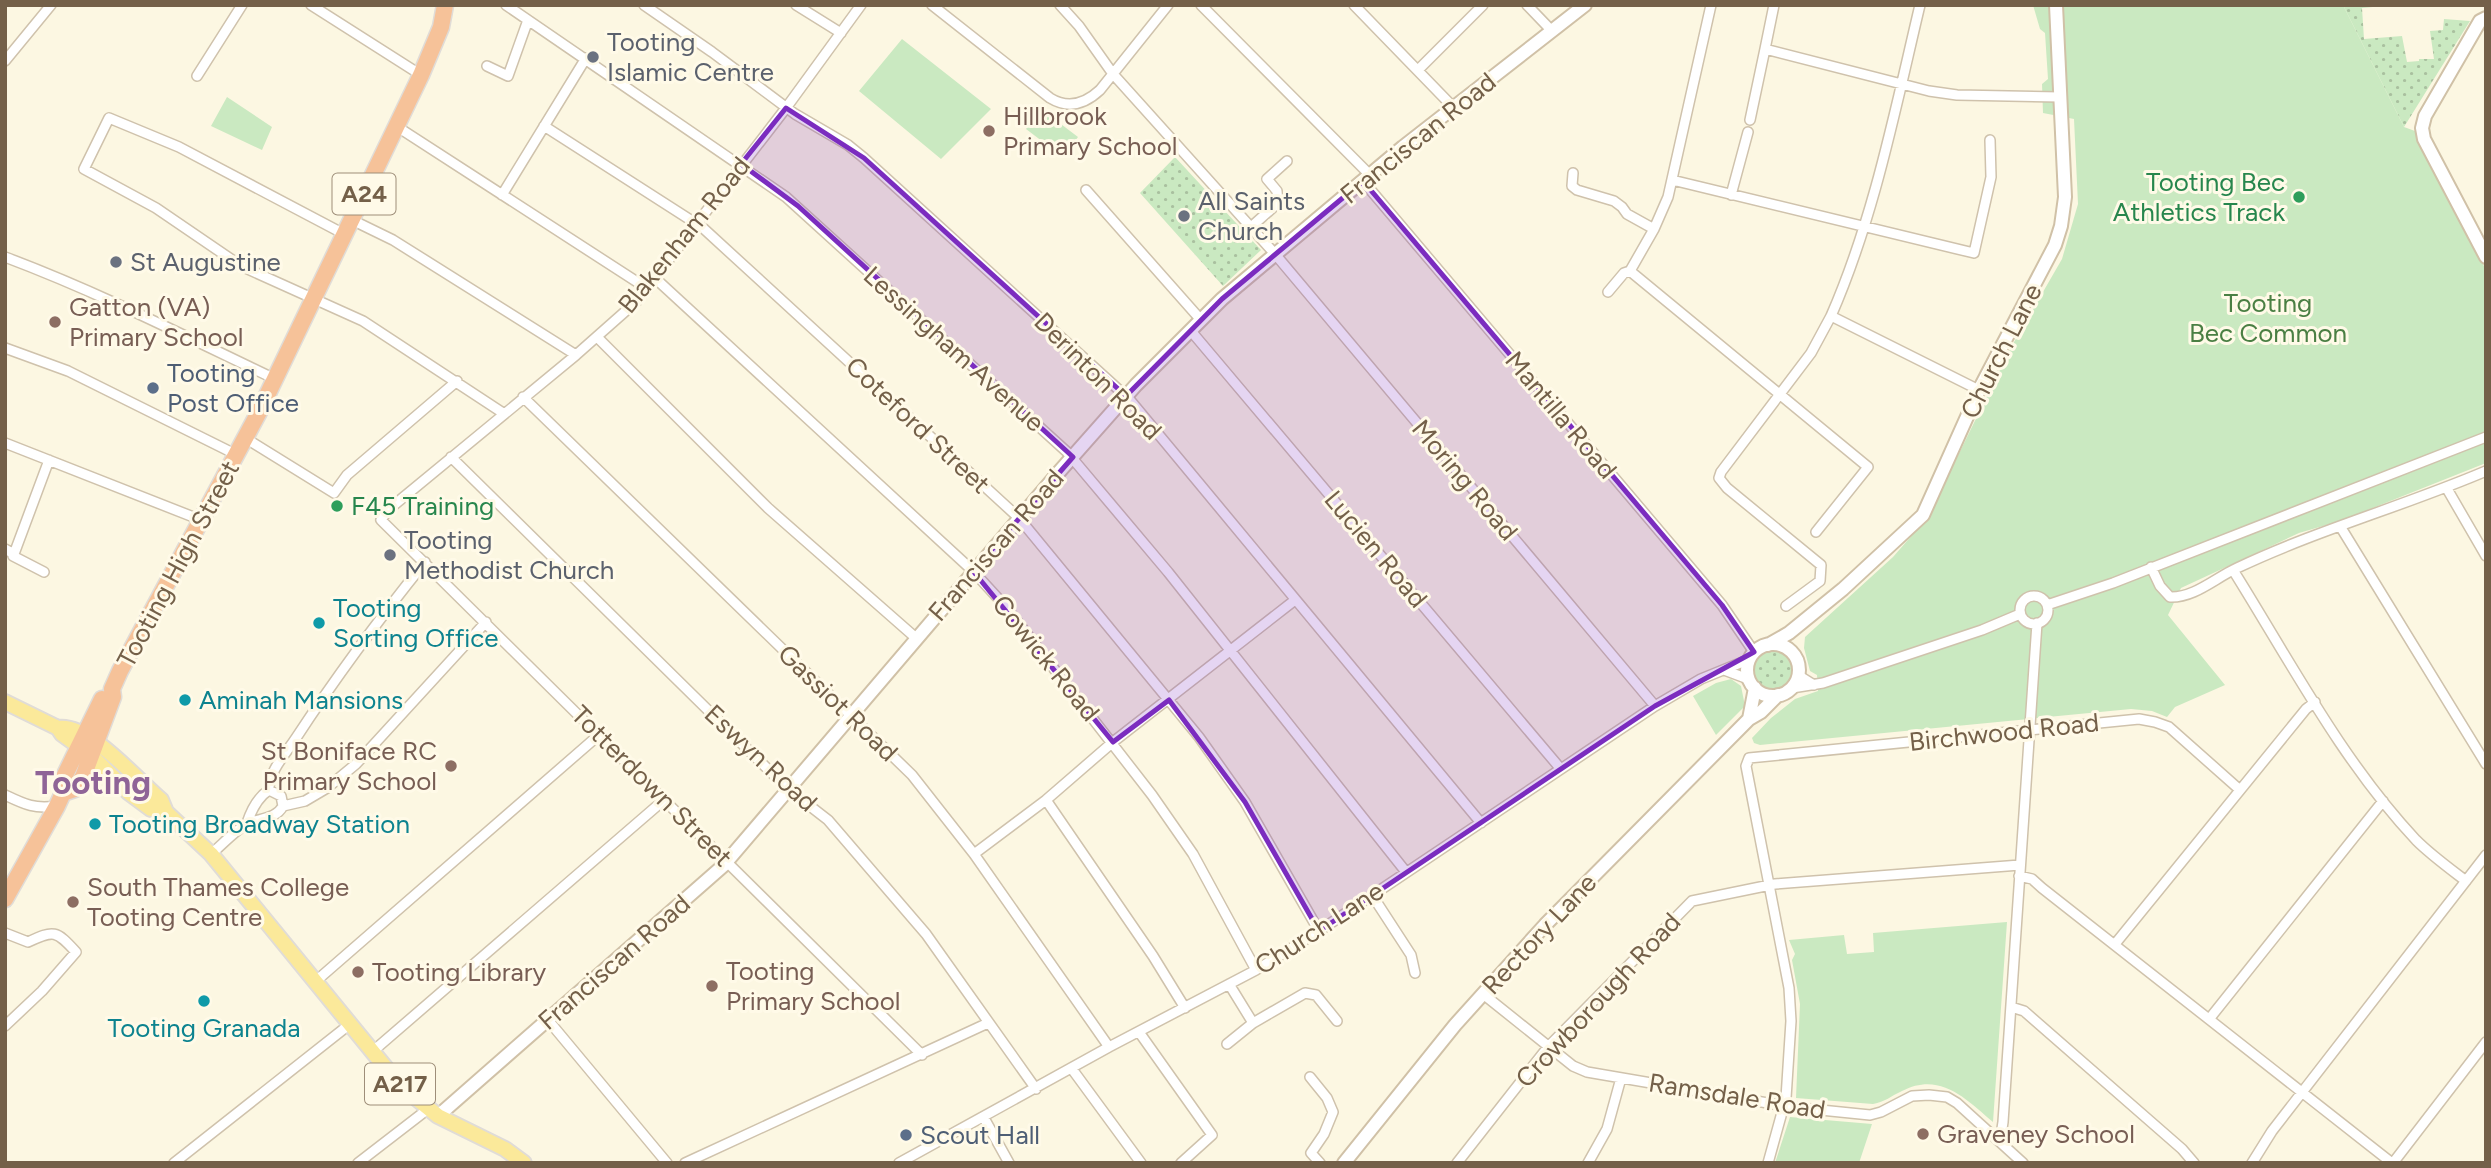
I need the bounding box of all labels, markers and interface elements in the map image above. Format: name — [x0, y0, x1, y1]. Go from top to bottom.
place label: Tooting Islamic Centre — [607, 26, 774, 88]
marker: Tooting Islamic Centre — [585, 49, 601, 65]
street label: Franciscan Road — [1334, 66, 1502, 210]
place label: Hillbrook Primary School — [1003, 100, 1177, 162]
marker: Hillbrook Primary School — [981, 123, 997, 139]
street label: Blakenham Road — [611, 150, 757, 320]
place label: Tooting Bec Athletics Track — [2113, 166, 2285, 228]
road number: A24 — [332, 174, 396, 214]
place label: All Saints Church — [1198, 185, 1305, 247]
marker: Tooting Bec Athletics Track — [2291, 189, 2307, 205]
marker: All Saints Church — [1176, 208, 1192, 224]
place label: St Augustine — [130, 246, 281, 278]
marker: St Augustine — [108, 254, 124, 270]
street label: Lessingham Avenue — [857, 259, 1051, 439]
street label: Church Lane — [1953, 278, 2049, 424]
park label: Tooting Bec Common — [2189, 287, 2347, 349]
place label: Gatton (VA) Primary School — [69, 291, 243, 353]
street label: Derinton Road — [1028, 306, 1168, 446]
marker: Gatton (VA) Primary School — [47, 314, 63, 330]
street label: Mantilla Road — [1498, 345, 1624, 485]
street label: Coteford Street — [839, 350, 997, 500]
place label: Tooting Post Office — [167, 357, 299, 419]
marker: Tooting Post Office — [145, 380, 161, 396]
street label: Moring Road — [1405, 413, 1525, 547]
street label: Tooting High Street — [110, 455, 246, 673]
street label: Franciscan Road — [921, 463, 1071, 627]
street label: Lucien Road — [1318, 484, 1434, 614]
place label: F45 Training — [351, 490, 494, 522]
marker: F45 Training — [329, 498, 345, 514]
place label: Tooting Methodist Church — [404, 524, 614, 586]
marker: Tooting Methodist Church — [382, 547, 398, 563]
street label: Cowick Road — [985, 589, 1107, 727]
place label: Tooting Sorting Office — [333, 592, 499, 654]
marker: Tooting Sorting Office — [311, 615, 327, 631]
street label: Gassiot Road — [771, 638, 905, 768]
place label: Aminah Mansions — [199, 684, 403, 716]
marker: Aminah Mansions — [177, 692, 193, 708]
street label: Eswyn Road — [698, 698, 824, 818]
street label: Totterdown Street — [565, 699, 739, 873]
street label: Birchwood Road — [1907, 706, 2101, 758]
place label: St Boniface RC Primary School — [261, 735, 437, 797]
marker: St Boniface RC Primary School — [443, 758, 459, 774]
district label: Tooting — [35, 763, 151, 802]
place label: Tooting Broadway Station — [109, 808, 410, 840]
marker: Tooting Broadway Station — [87, 816, 103, 832]
street label: Rectory Lane — [1475, 867, 1603, 1001]
place label: South Thames College Tooting Centre — [87, 871, 349, 933]
street label: Church Lane — [1249, 875, 1389, 981]
street label: Franciscan Road — [532, 887, 696, 1037]
marker: South Thames College Tooting Centre — [65, 894, 81, 910]
street label: Crowborough Road — [1509, 906, 1687, 1094]
place label: Tooting Primary School — [726, 955, 900, 1017]
place label: Tooting Library — [372, 956, 547, 988]
marker: Tooting Library — [350, 964, 366, 980]
marker: Tooting Primary School — [704, 978, 720, 994]
marker: Tooting Granada — [196, 993, 212, 1009]
place label: Tooting Granada — [107, 1012, 301, 1044]
road number: A217 — [365, 1064, 435, 1104]
street label: Ramsdale Road — [1646, 1066, 1828, 1126]
place label: Graveney School — [1937, 1118, 2135, 1150]
place label: Scout Hall — [920, 1119, 1040, 1151]
marker: Graveney School — [1915, 1126, 1931, 1142]
marker: Scout Hall — [898, 1127, 914, 1143]

